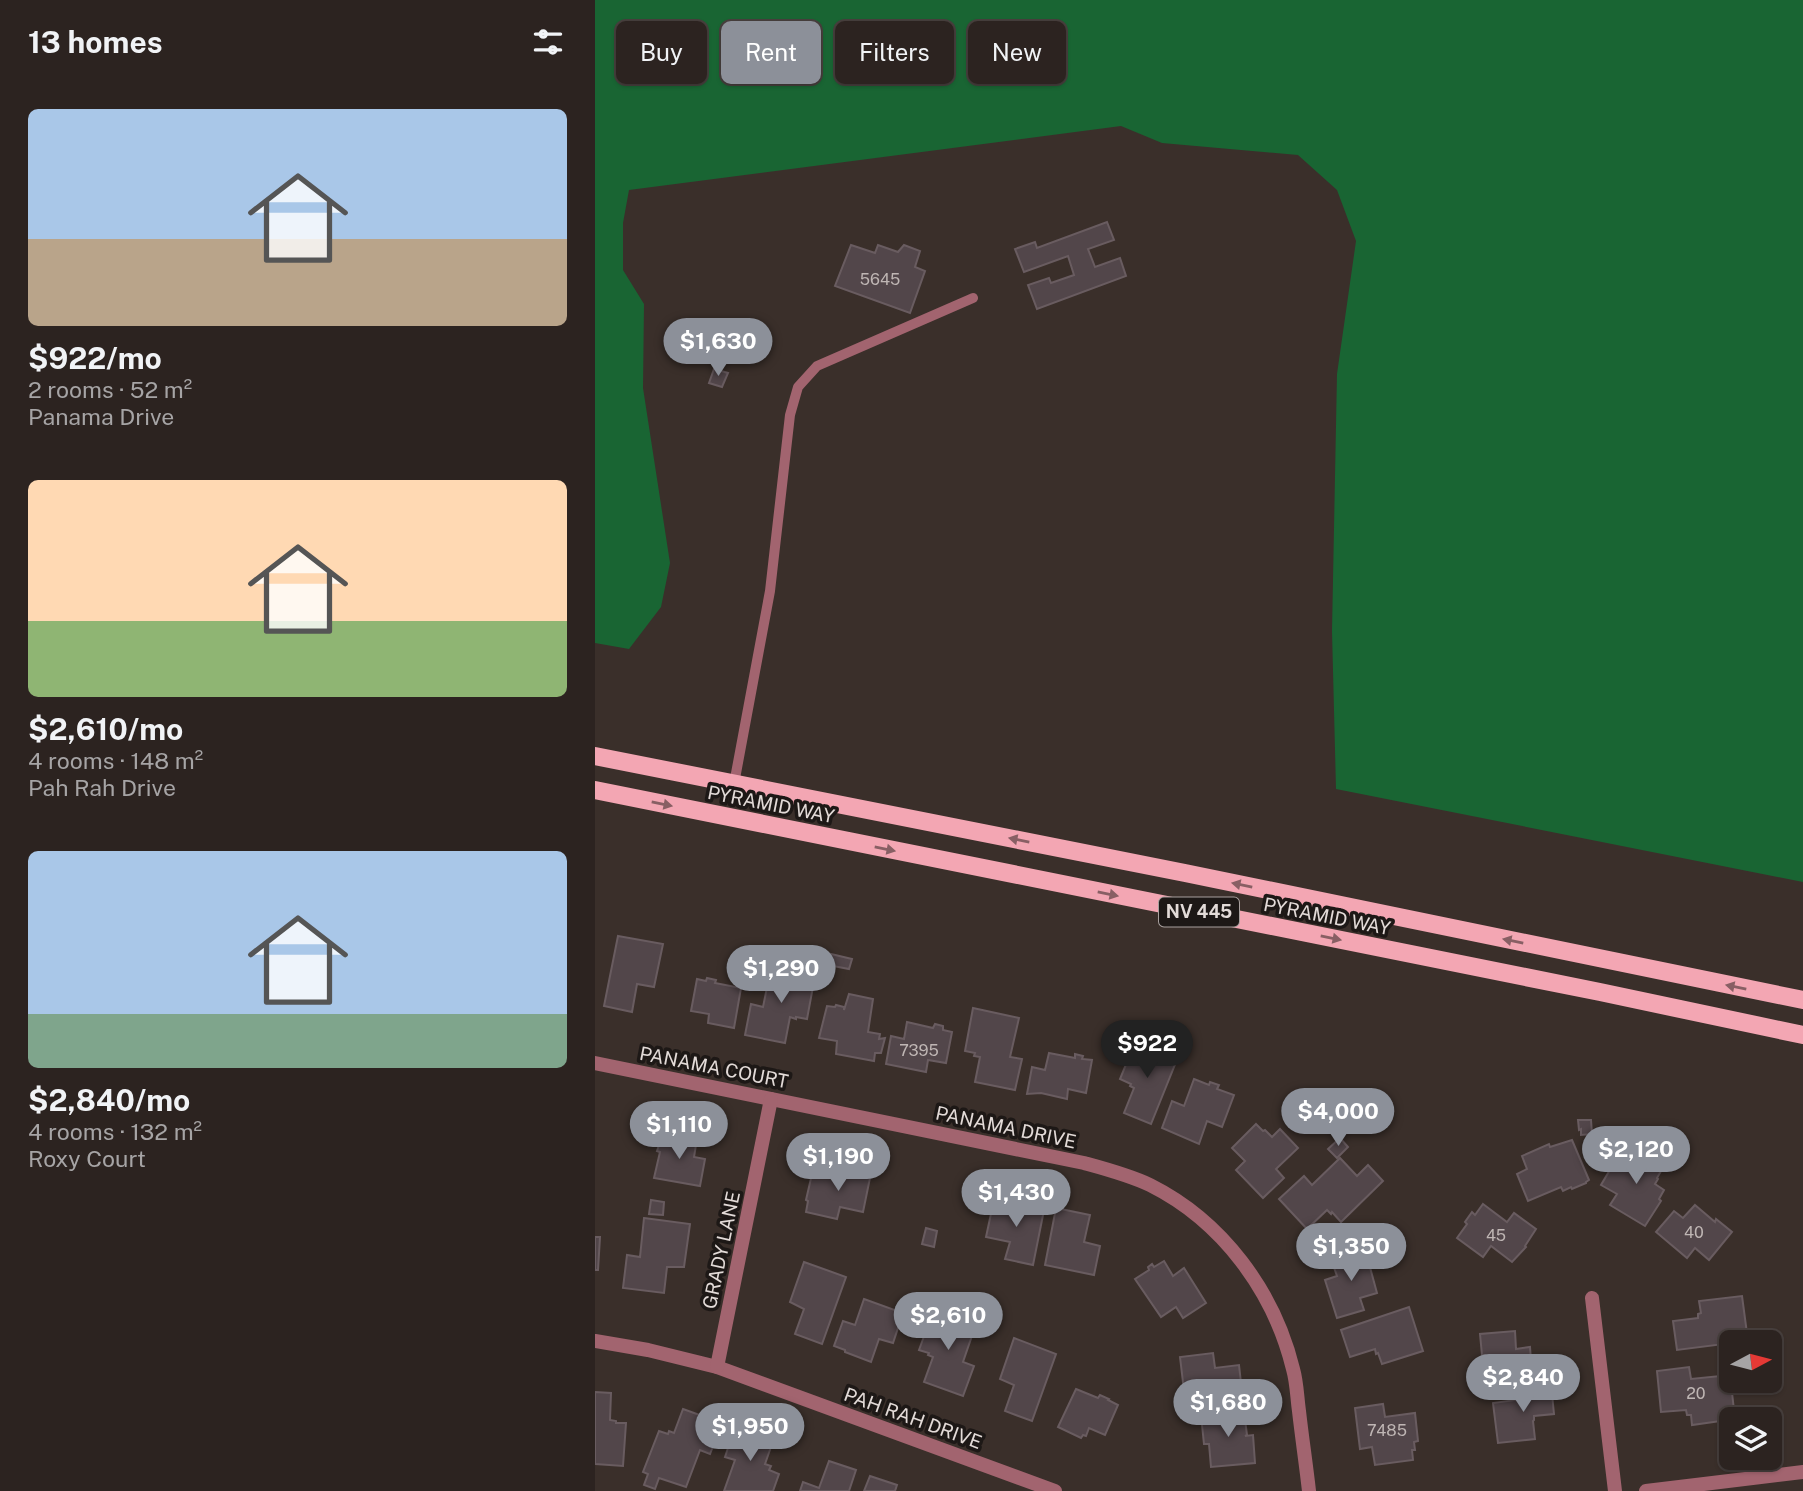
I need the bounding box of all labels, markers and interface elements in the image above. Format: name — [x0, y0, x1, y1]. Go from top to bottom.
chip: Buy — [616, 21, 707, 84]
chip: Rent — [721, 21, 821, 84]
chip: Filters — [835, 21, 954, 84]
chip: New — [968, 21, 1066, 84]
icon: filters — [529, 23, 567, 61]
text: 13 homes — [28, 24, 163, 60]
icon: home — [235, 155, 361, 281]
house number: 5645 — [860, 270, 900, 289]
pin: $1,630 — [661, 318, 775, 378]
text: $1,630 — [679, 327, 757, 354]
text: $922/mo — [28, 340, 162, 376]
text: 2 rooms · 52 m² — [28, 376, 192, 403]
text: Panama Drive — [28, 403, 174, 430]
icon: home — [235, 526, 361, 652]
text: $2,610/mo — [28, 711, 183, 747]
text: 4 rooms · 148 m² — [28, 747, 203, 774]
text: Pah Rah Drive — [28, 774, 176, 801]
street label: PYRAMID WAY — [706, 781, 837, 827]
one-way arrow — [651, 798, 673, 809]
one-way arrow — [1008, 835, 1030, 846]
one-way arrow — [874, 843, 896, 854]
one-way arrow — [1231, 879, 1253, 890]
one-way arrow — [1097, 888, 1119, 899]
street label: PYRAMID WAY — [1262, 893, 1393, 939]
icon: home — [235, 897, 361, 1023]
road number: NV 445 — [1159, 897, 1239, 926]
one-way arrow — [1320, 933, 1342, 944]
one-way arrow — [1502, 936, 1524, 947]
pin: $1,290 — [724, 946, 838, 1005]
text: $1,290 — [743, 954, 819, 981]
one-way arrow — [1725, 981, 1747, 992]
pin: $922 — [1106, 1020, 1188, 1080]
text: $922 — [1117, 1029, 1177, 1056]
house number: 7395 — [899, 1041, 939, 1060]
street label: PANAMA COURT — [638, 1042, 790, 1092]
text: $2,840/mo — [28, 1082, 190, 1118]
pin: $4,000 — [1281, 1088, 1395, 1148]
text: $4,000 — [1297, 1097, 1379, 1124]
street label: PANAMA DRIVE — [934, 1101, 1078, 1153]
pin: $1,110 — [622, 1102, 736, 1161]
text: $1,110 — [646, 1110, 712, 1137]
text: 4 rooms · 132 m² — [28, 1118, 202, 1145]
pin: $2,120 — [1579, 1126, 1693, 1186]
pin: $1,190 — [781, 1134, 895, 1193]
text: $2,120 — [1598, 1135, 1674, 1162]
text: $1,190 — [802, 1142, 874, 1169]
text: Roxy Court — [28, 1145, 146, 1172]
pin: $1,430 — [959, 1170, 1073, 1229]
text: $1,430 — [978, 1178, 1054, 1205]
street label: GRADY LANE — [698, 1189, 744, 1311]
house number: 40 — [1684, 1223, 1704, 1242]
pin: $1,350 — [1294, 1224, 1408, 1283]
house number: 45 — [1486, 1226, 1506, 1245]
text: $1,350 — [1312, 1232, 1390, 1259]
pin: $2,610 — [891, 1292, 1005, 1352]
text: $2,610 — [910, 1301, 986, 1328]
north arrow — [1719, 1330, 1781, 1393]
map controls — [1719, 1330, 1782, 1470]
pin: $2,840 — [1466, 1354, 1580, 1414]
text: $2,840 — [1482, 1363, 1564, 1390]
pin: $1,680 — [1171, 1380, 1285, 1439]
street label: PAH RAH DRIVE — [841, 1383, 985, 1453]
house number: 20 — [1686, 1384, 1706, 1403]
text: $1,680 — [1189, 1388, 1267, 1415]
pin: $1,950 — [693, 1404, 807, 1463]
button: layers — [1719, 1407, 1782, 1470]
text: $1,950 — [711, 1412, 789, 1439]
house number: 7485 — [1367, 1421, 1407, 1440]

